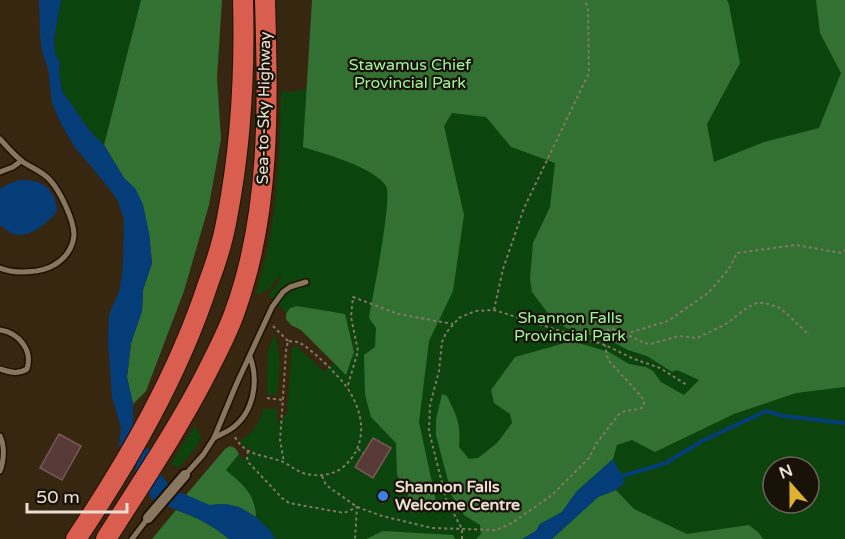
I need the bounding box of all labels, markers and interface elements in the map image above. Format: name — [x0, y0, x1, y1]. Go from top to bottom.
street label: Sea-to-Sky Highway — [253, 31, 275, 185]
park label: Stawamus Chief Provincial Park — [349, 55, 472, 93]
park label: Shannon Falls Provincial Park — [514, 308, 626, 346]
north arrow — [761, 455, 821, 515]
text: N — [776, 460, 796, 484]
scale bar — [27, 476, 128, 514]
place label: Shannon Falls Welcome Centre — [395, 477, 520, 515]
text: 50 m — [36, 486, 80, 508]
marker: Shannon Falls Welcome Centre — [376, 489, 390, 503]

